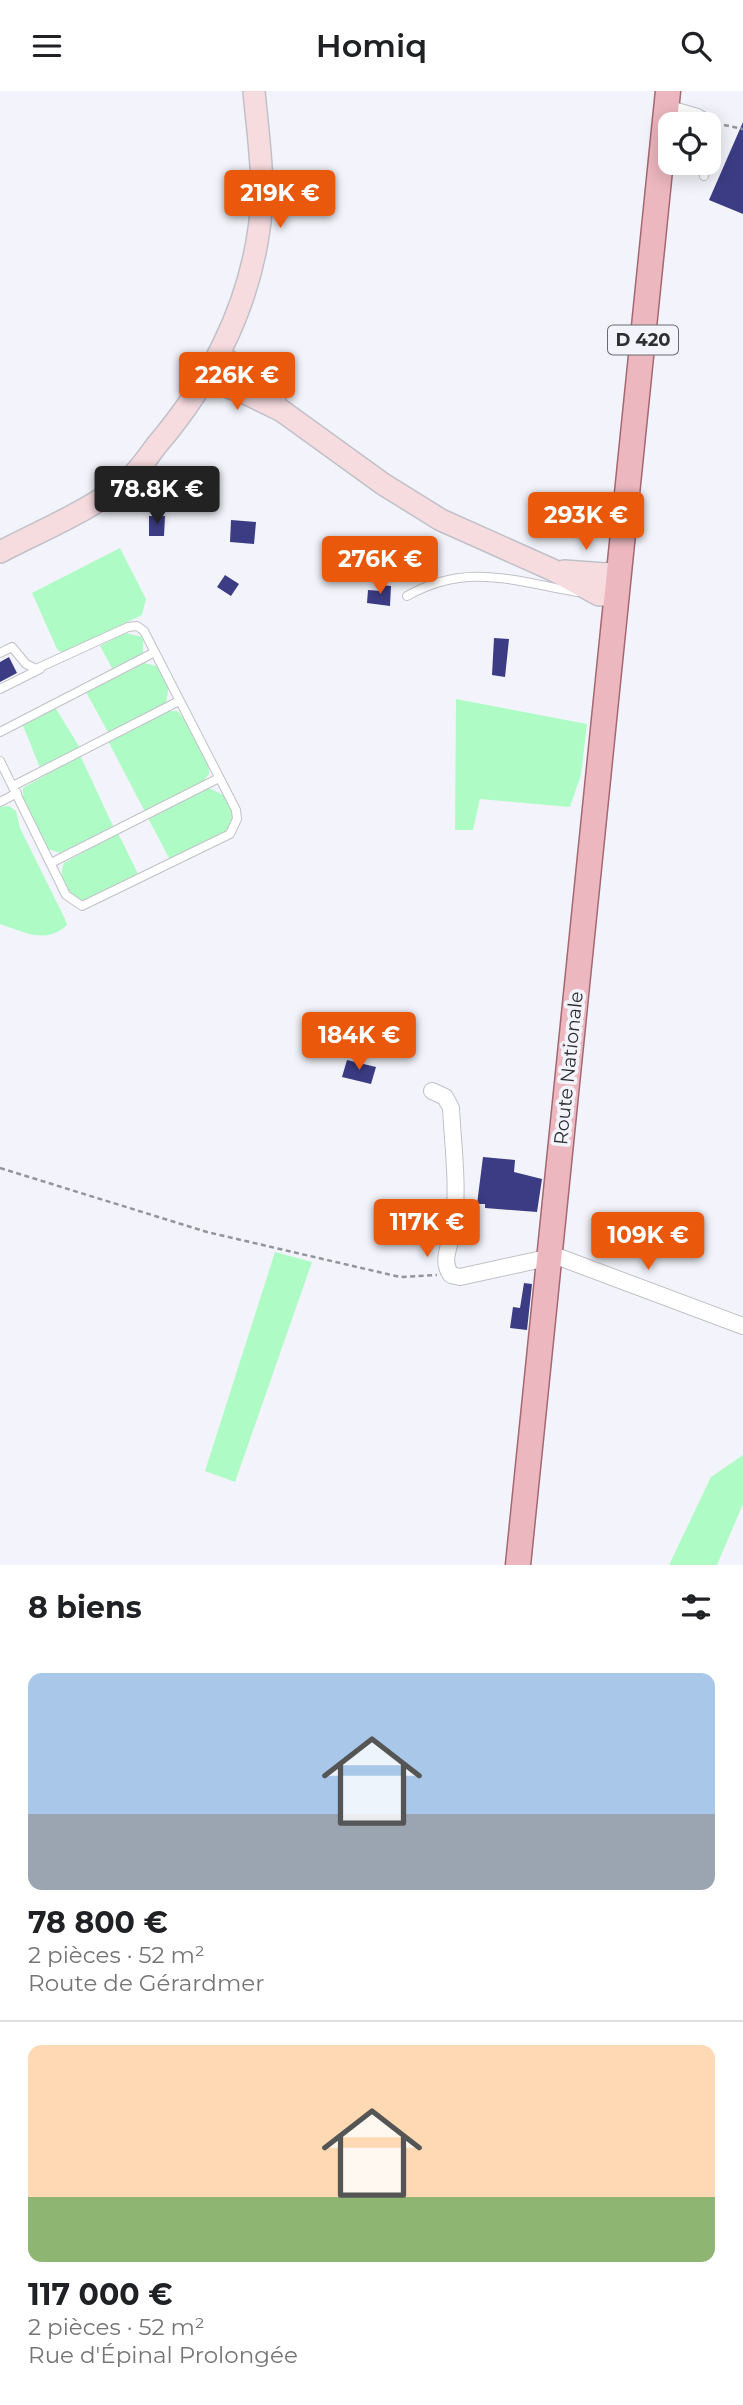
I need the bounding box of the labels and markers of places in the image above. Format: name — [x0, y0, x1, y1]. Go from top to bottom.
pin: 219K € — [223, 171, 337, 230]
pin: 226K € — [180, 353, 294, 412]
pin: 78.8K € — [92, 467, 222, 526]
pin: 293K € — [529, 493, 643, 552]
pin: 276K € — [323, 537, 437, 596]
pin: 184K € — [302, 1013, 416, 1072]
pin: 117K € — [370, 1199, 484, 1259]
pin: 109K € — [591, 1213, 705, 1272]

